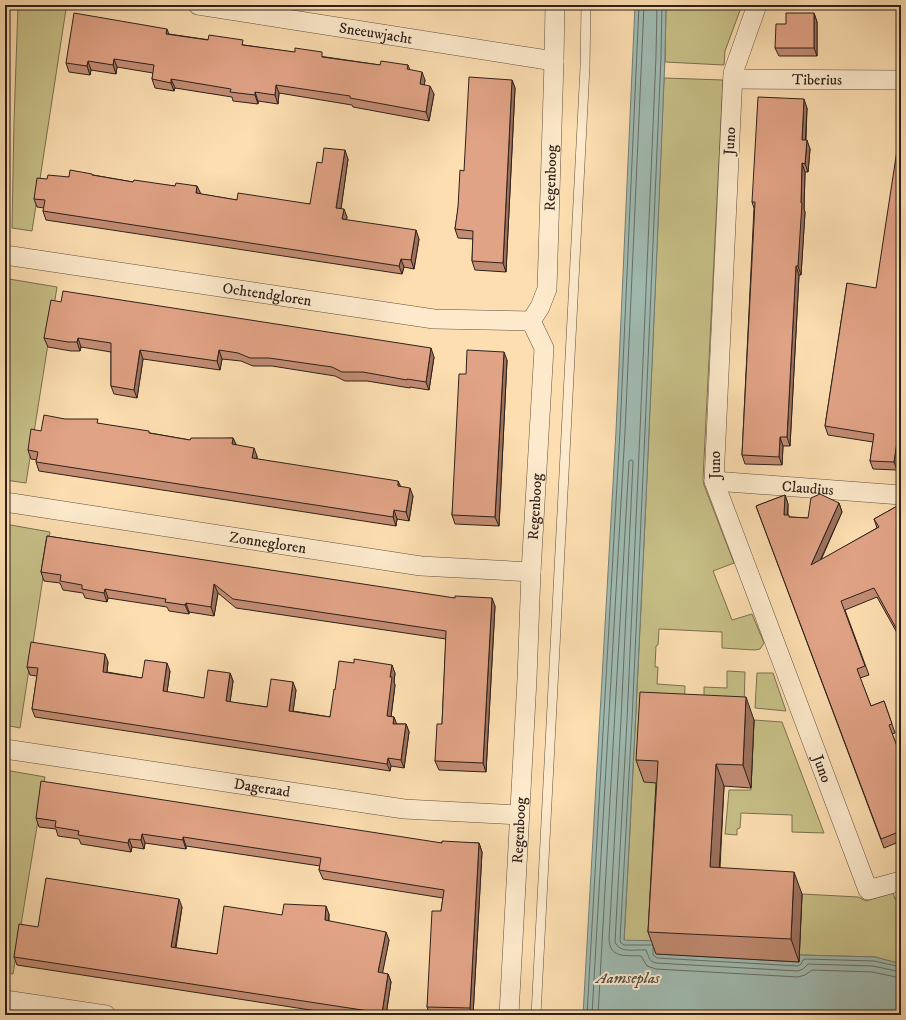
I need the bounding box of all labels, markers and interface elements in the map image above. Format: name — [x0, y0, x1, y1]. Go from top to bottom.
street label: Sneeuwjacht — [338, 18, 414, 48]
street label: Tiberius — [792, 70, 842, 89]
street label: Juno — [720, 127, 740, 157]
street label: Regenboog — [540, 144, 561, 211]
street label: Ochtendgloren — [221, 278, 313, 310]
street label: Juno — [706, 451, 725, 481]
street label: Regenboog — [523, 472, 546, 540]
street label: Claudius — [781, 477, 834, 499]
street label: Zonnegloren — [228, 527, 308, 558]
street label: Juno — [808, 750, 836, 785]
street label: Dageraad — [233, 774, 292, 801]
street label: Regenboog — [508, 796, 530, 864]
water label: Aamseplas — [594, 968, 661, 988]

